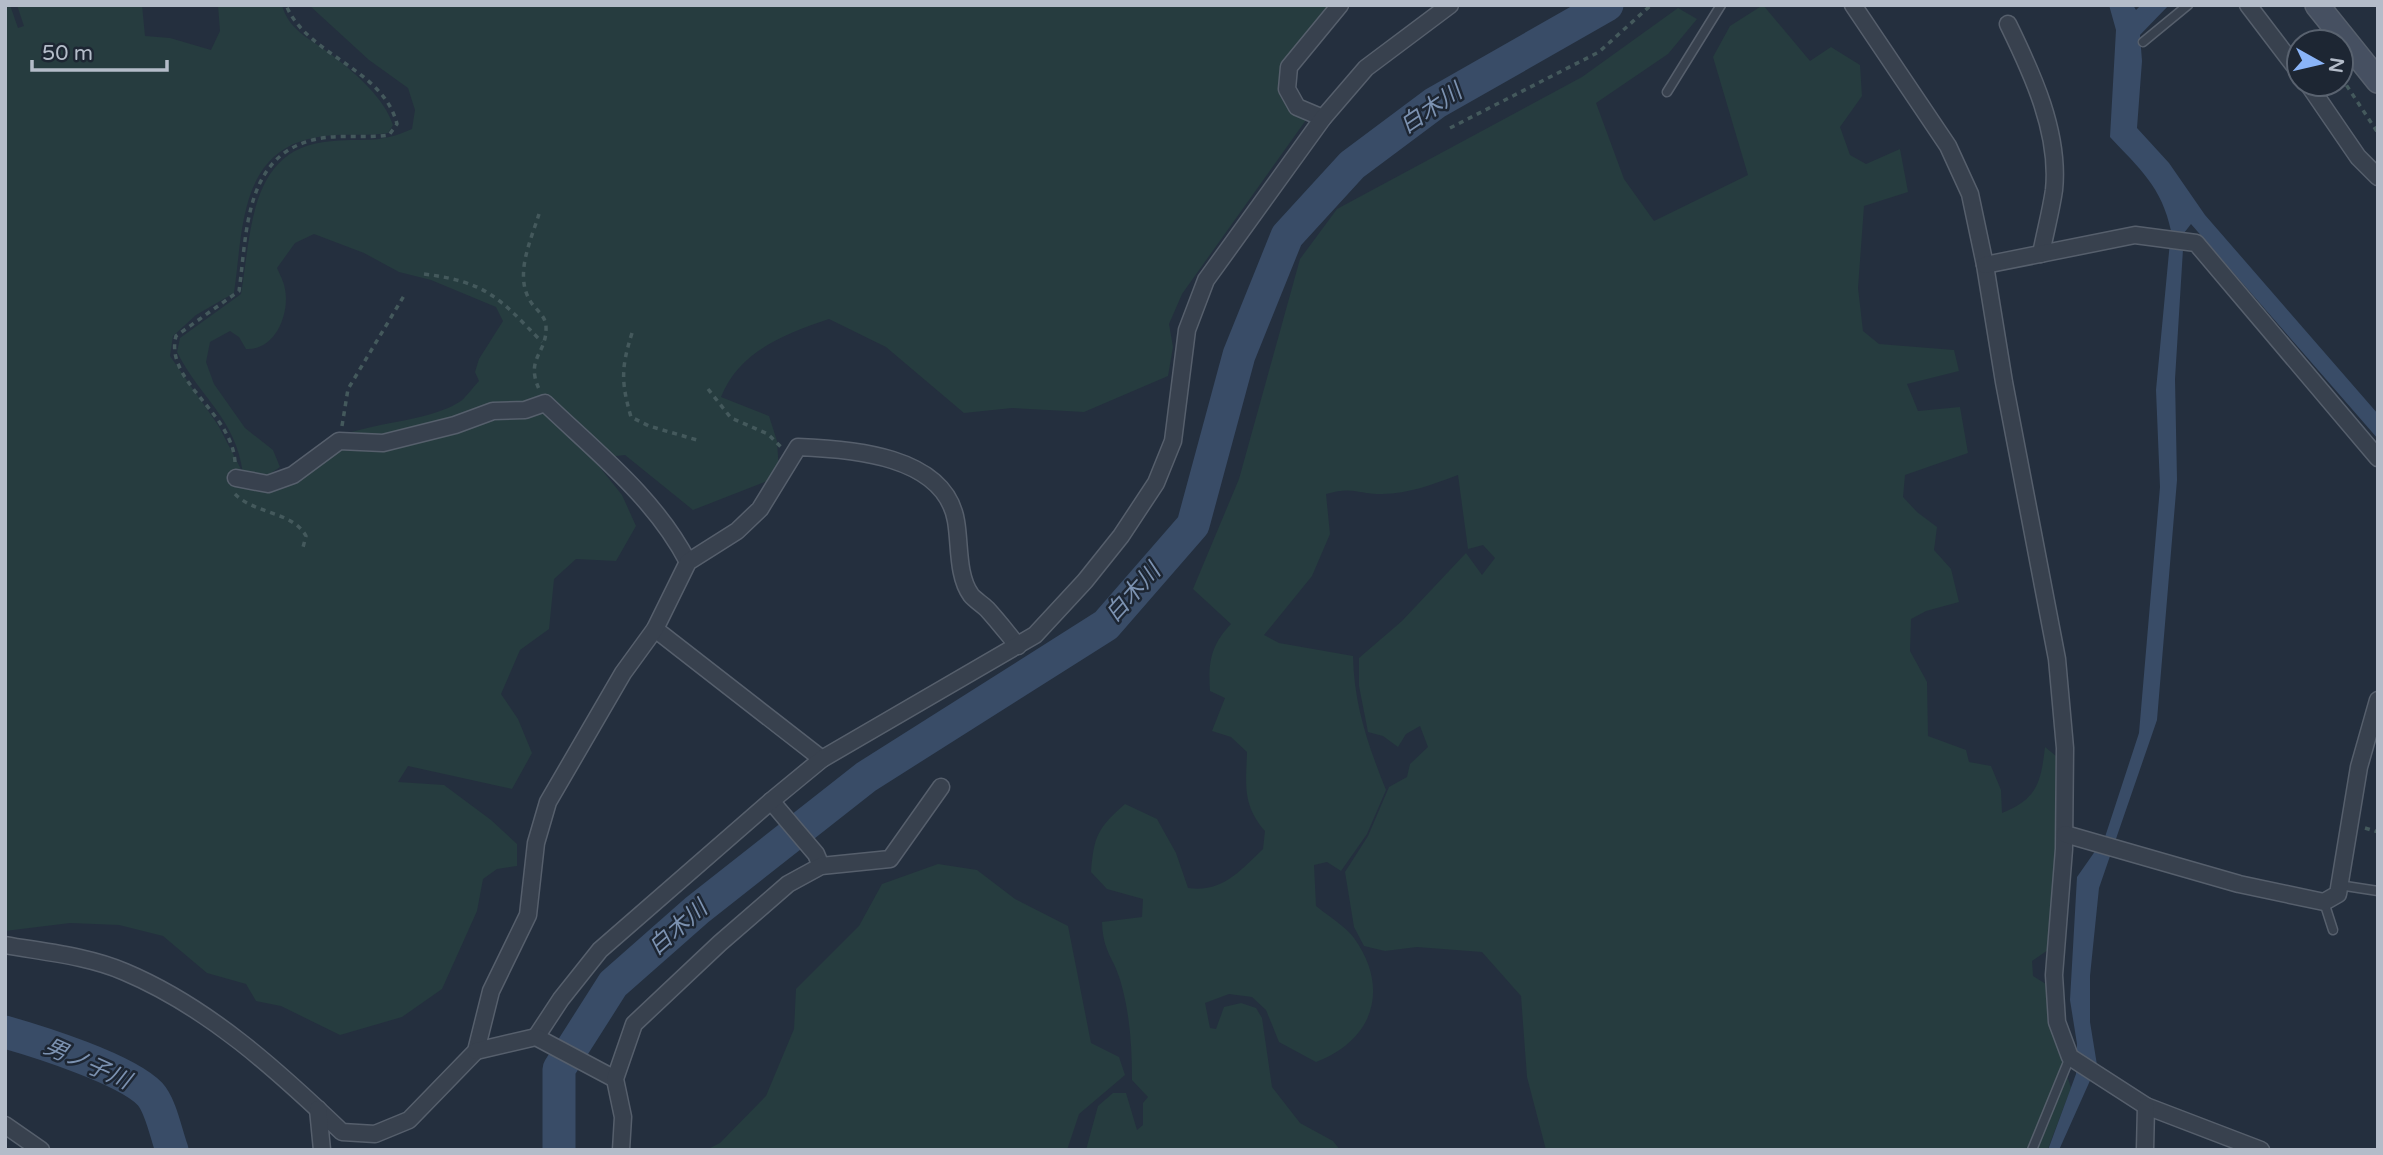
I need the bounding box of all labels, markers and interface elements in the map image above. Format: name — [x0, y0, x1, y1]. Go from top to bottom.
scale bar — [32, 28, 166, 72]
north arrow — [2285, 28, 2355, 98]
text: 50 m — [42, 41, 93, 66]
text: N — [2324, 56, 2348, 74]
water label: 白木川 — [1395, 76, 1470, 140]
water label: 白木川 — [1100, 556, 1168, 628]
water label: 白木川 — [643, 893, 715, 961]
water label: 男ノ子川 — [39, 1033, 137, 1097]

